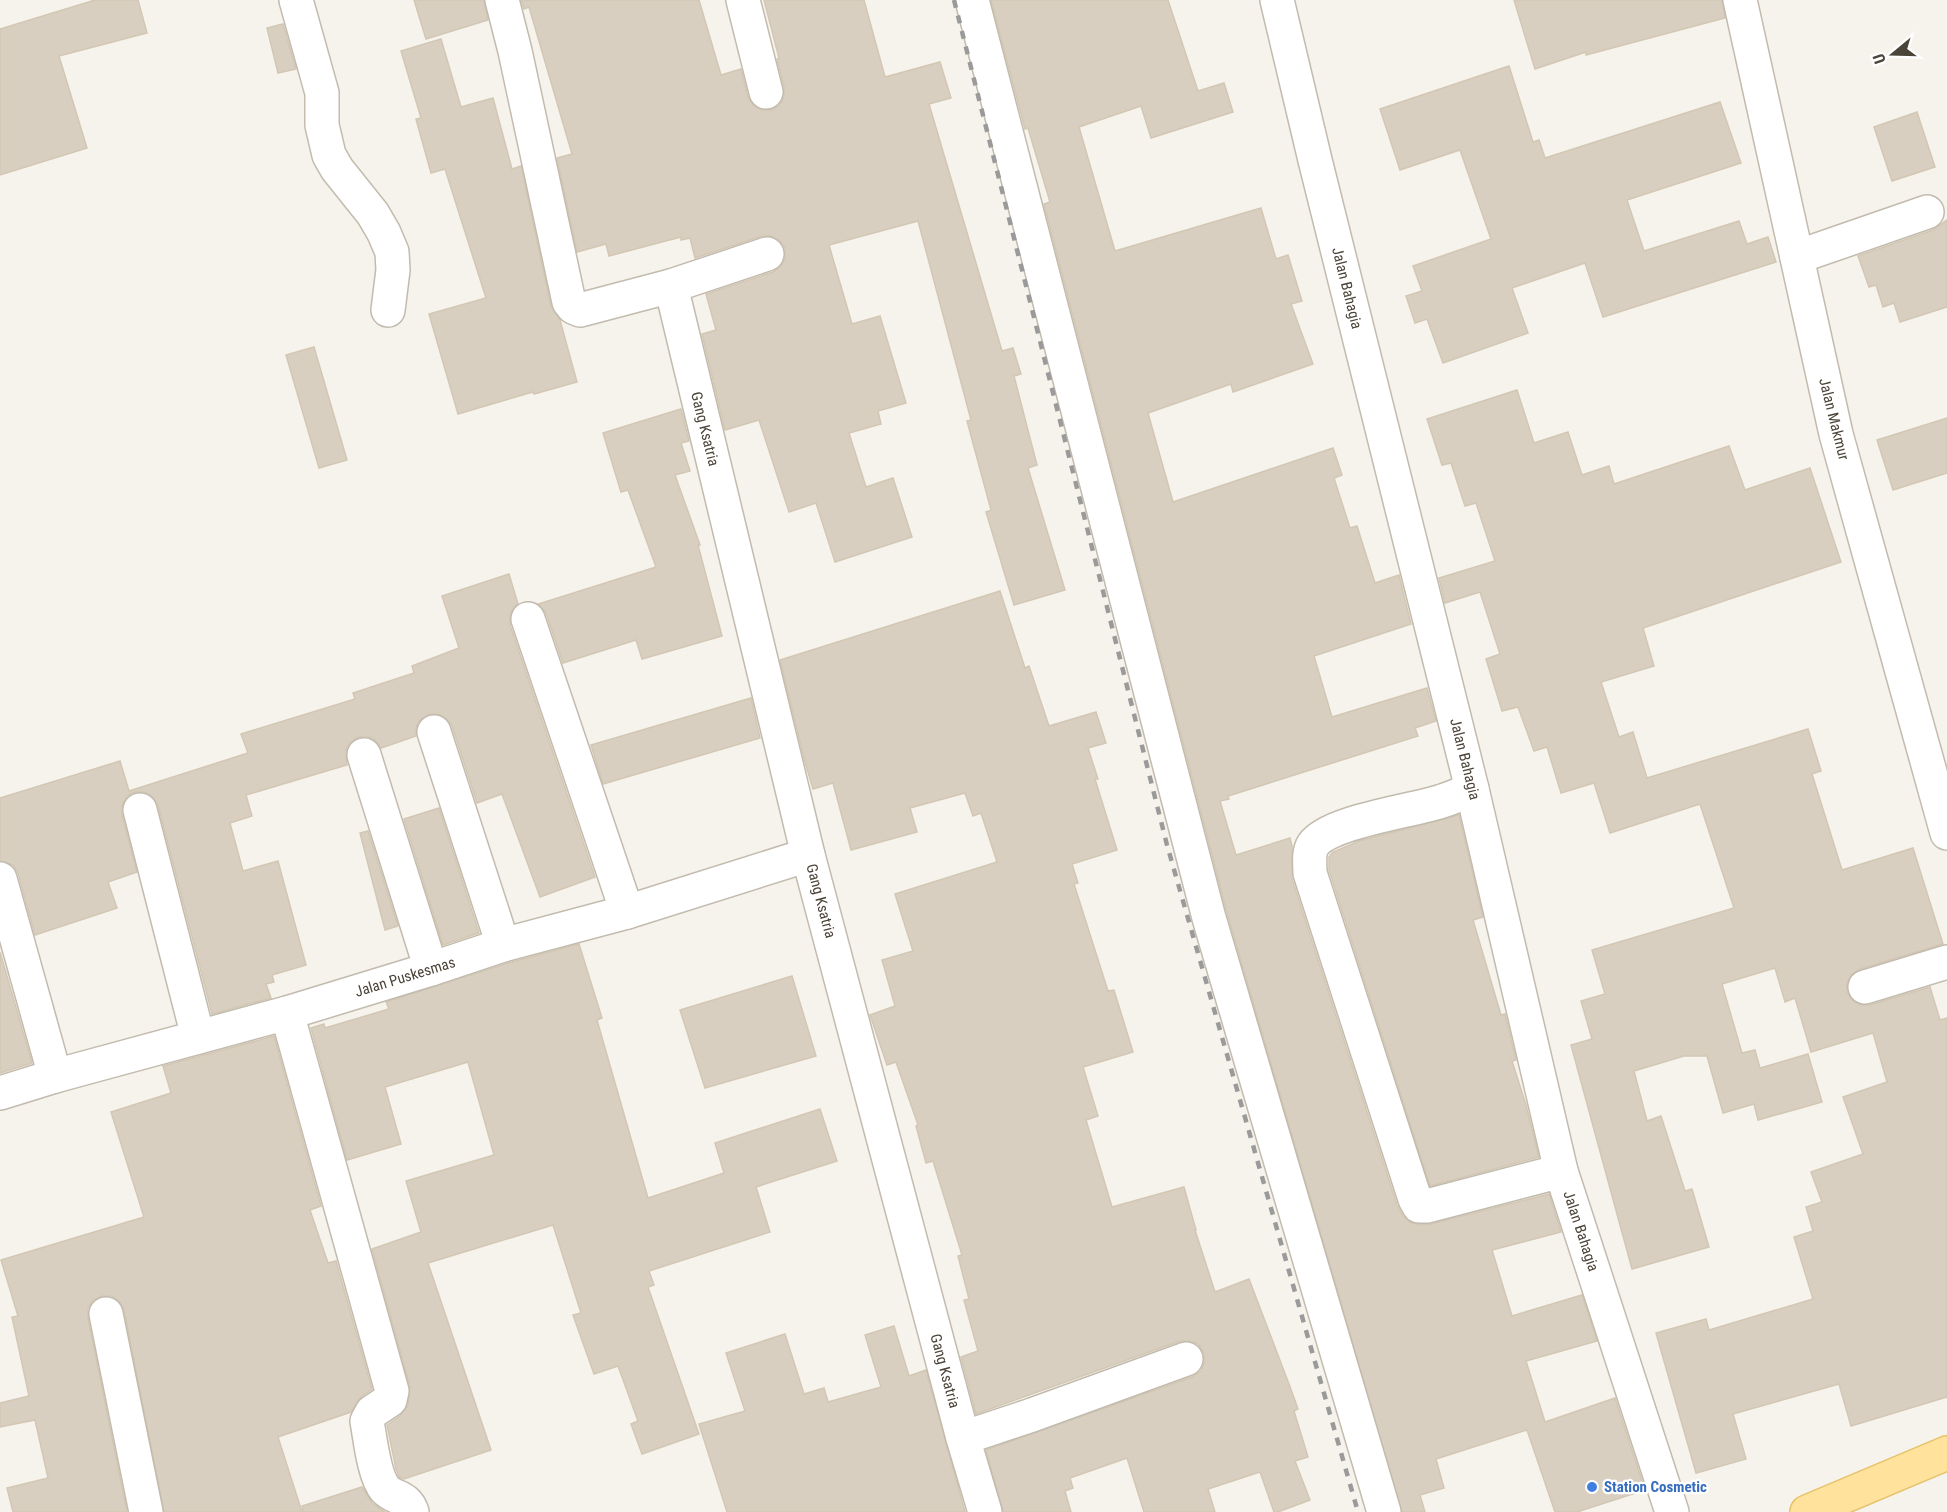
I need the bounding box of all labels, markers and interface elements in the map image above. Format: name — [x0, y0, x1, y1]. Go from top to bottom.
north arrow — [1863, 24, 1923, 84]
text: U — [1869, 51, 1890, 66]
street label: Jalan Bahagia — [1328, 245, 1366, 331]
street label: Jalan Makmur — [1815, 376, 1853, 462]
street label: Gang Ksatria — [687, 390, 723, 468]
street label: Jalan Bahagia — [1446, 716, 1484, 802]
street label: Gang Ksatria — [802, 862, 840, 940]
street label: Jalan Puskesmas — [353, 953, 458, 1001]
street label: Jalan Bahagia — [1560, 1188, 1602, 1274]
street label: Gang Ksatria — [926, 1332, 964, 1410]
place label: Station Cosmetic — [1604, 1478, 1707, 1496]
marker: Station Cosmetic — [1585, 1480, 1599, 1494]

